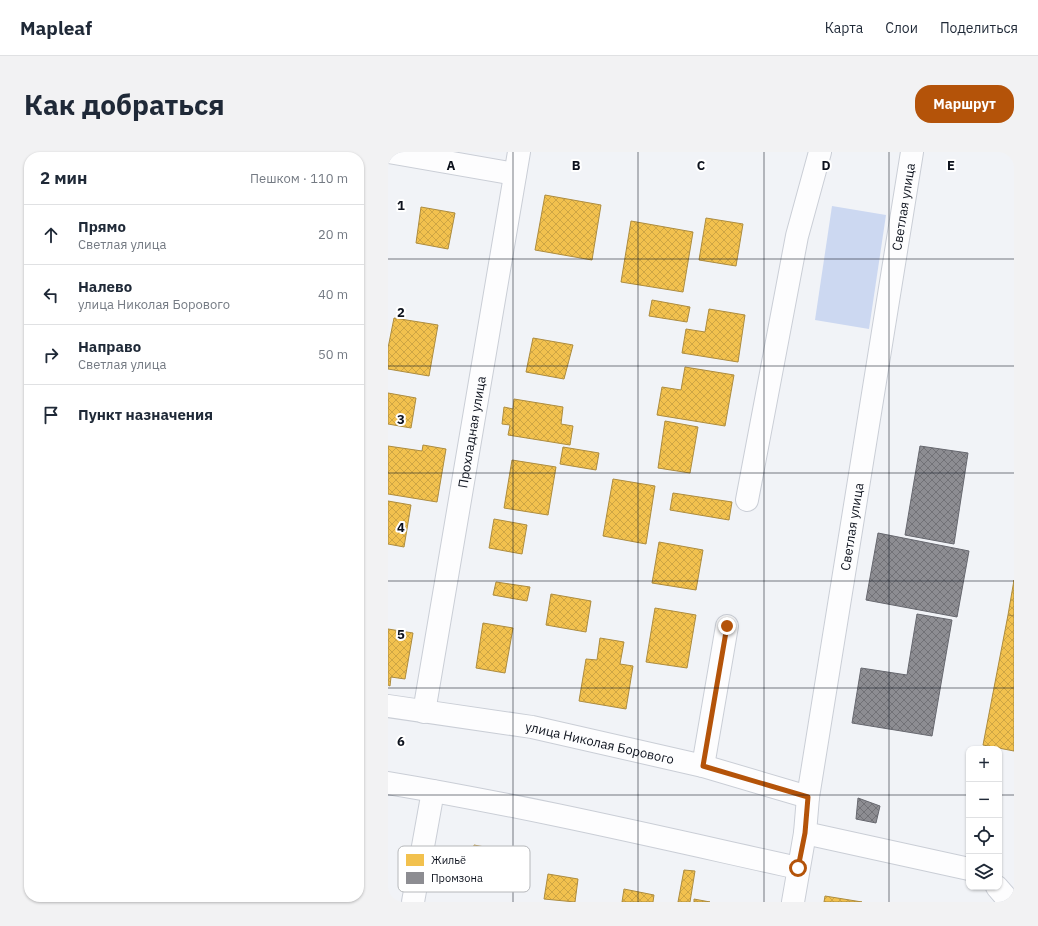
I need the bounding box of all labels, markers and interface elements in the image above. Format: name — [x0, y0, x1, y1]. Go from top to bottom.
text: Mapleaf — [20, 16, 92, 40]
text: Карта — [825, 19, 863, 37]
text: Слои — [885, 19, 918, 37]
text: Поделиться — [940, 19, 1018, 37]
button: Маршрут — [915, 85, 1014, 123]
text: Как добраться — [24, 86, 225, 123]
text: A — [447, 157, 456, 174]
text: B — [572, 157, 581, 174]
text: C — [697, 157, 706, 174]
text: D — [821, 157, 831, 174]
text: E — [947, 157, 955, 174]
street label: Светлая улица — [888, 162, 919, 252]
text: 2 мин — [40, 167, 87, 189]
text: Пешком · 110 m — [250, 170, 348, 187]
text: 1 — [397, 197, 405, 214]
text: Прямо — [78, 217, 126, 236]
icon: ahead — [40, 224, 62, 246]
text: 20 m — [318, 226, 348, 243]
text: Светлая улица — [78, 236, 166, 253]
text: Налево — [78, 277, 132, 296]
icon: left — [40, 284, 62, 306]
text: 40 m — [318, 286, 348, 303]
text: улица Николая Борового — [78, 296, 230, 313]
text: 2 — [397, 304, 405, 321]
text: Направо — [78, 337, 141, 356]
icon: right — [40, 344, 62, 366]
text: 50 m — [318, 346, 348, 363]
text: Светлая улица — [78, 356, 166, 373]
street label: Прохладная улица — [454, 375, 489, 489]
icon: arrive — [40, 404, 62, 426]
text: Пункт назначения — [78, 405, 213, 424]
text: 3 — [397, 411, 405, 428]
street label: Светлая улица — [836, 482, 867, 572]
text: 4 — [397, 519, 405, 536]
route end — [718, 617, 736, 635]
text: 5 — [397, 626, 405, 643]
street label: улица Николая Борового — [524, 718, 676, 768]
text: 6 — [397, 733, 405, 750]
map controls — [966, 746, 1002, 890]
button: + — [966, 746, 1002, 782]
button: − — [966, 782, 1002, 818]
button: locate — [966, 818, 1002, 854]
legend — [398, 846, 530, 892]
text: Жильё — [431, 853, 466, 867]
button: layers — [966, 854, 1002, 890]
route start — [789, 859, 807, 877]
text: Промзона — [431, 871, 483, 885]

